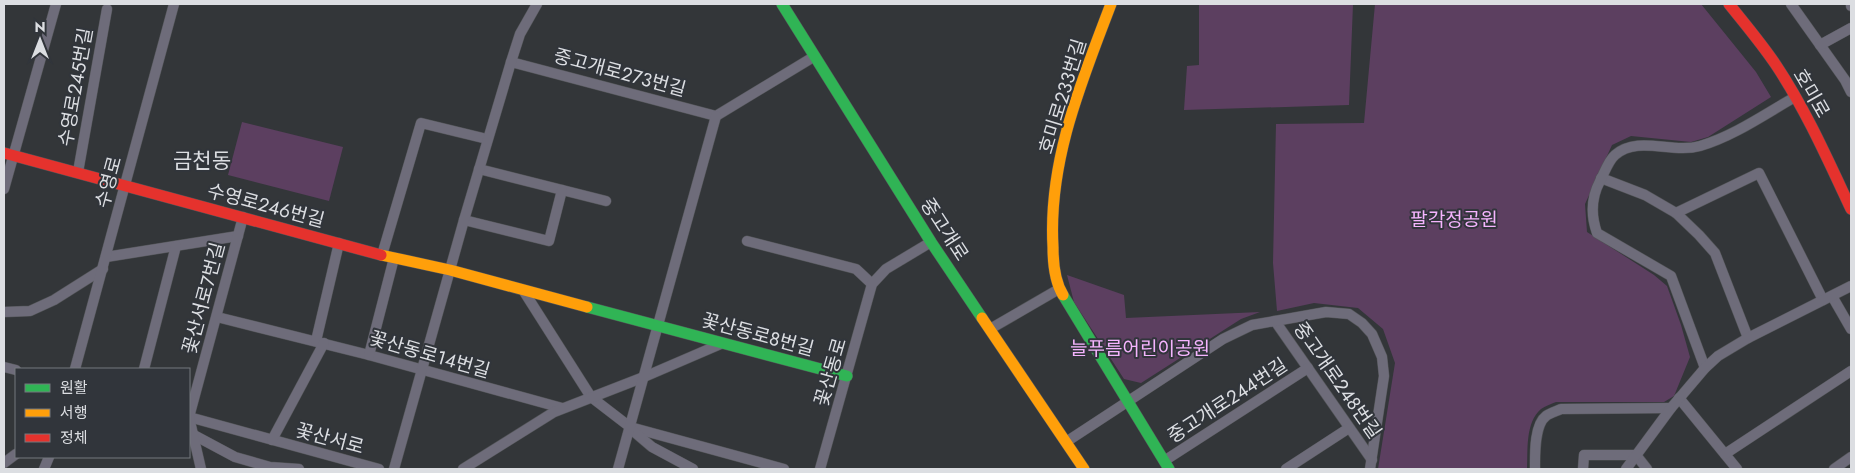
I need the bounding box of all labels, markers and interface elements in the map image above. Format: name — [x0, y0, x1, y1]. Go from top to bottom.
north arrow — [15, 15, 65, 65]
text: N — [34, 17, 46, 37]
street label: 수영로245번길 — [52, 26, 99, 149]
street label: 호미로233번길 — [1032, 35, 1093, 157]
street label: 중고개로273번길 — [551, 42, 689, 103]
street label: 호미로 — [1787, 64, 1836, 123]
district label: 금천동 — [173, 146, 231, 176]
street label: 수영로 — [89, 153, 128, 211]
street label: 수영로246번길 — [204, 177, 327, 234]
street label: 중고개로 — [914, 193, 975, 266]
park label: 팔각정공원 — [1410, 206, 1498, 233]
street label: 꽃산서로7번길 — [176, 239, 231, 357]
street label: 꽃산동로8번길 — [699, 307, 817, 362]
street label: 중고개로248번길 — [1287, 316, 1388, 444]
street label: 꽃산동로14번길 — [366, 324, 493, 385]
street label: 꽃산동로 — [808, 335, 853, 409]
park label: 늘푸름어린이공원 — [1070, 335, 1210, 362]
street label: 중고개로244번길 — [1162, 352, 1292, 449]
legend — [15, 368, 190, 458]
text: 원활 — [60, 377, 88, 399]
text: 서행 — [60, 402, 88, 424]
street label: 꽃산서로 — [293, 416, 367, 461]
text: 정체 — [60, 427, 88, 449]

